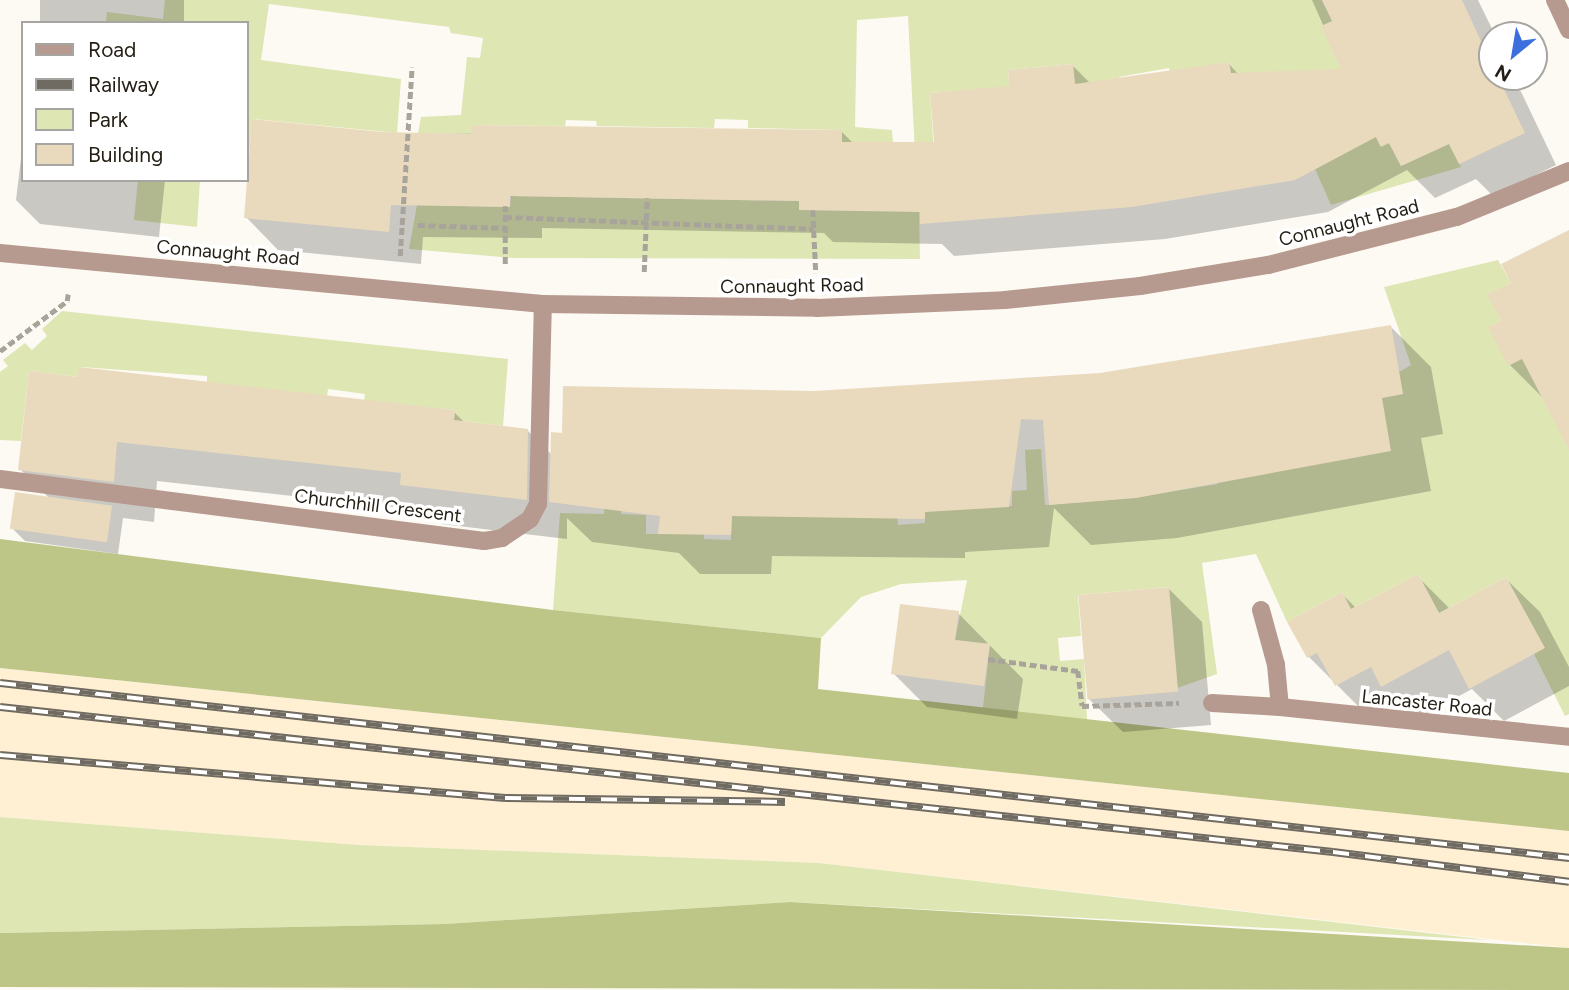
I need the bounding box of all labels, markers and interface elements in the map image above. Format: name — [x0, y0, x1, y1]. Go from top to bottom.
legend — [21, 21, 248, 182]
north arrow — [1478, 21, 1548, 91]
text: Road — [88, 37, 136, 62]
text: N — [1491, 59, 1515, 87]
text: Railway — [88, 72, 159, 97]
text: Park — [88, 107, 128, 132]
text: Building — [88, 142, 163, 167]
street label: Connaught Road — [1277, 195, 1421, 251]
street label: Connaught Road — [155, 235, 301, 271]
street label: Connaught Road — [720, 273, 864, 299]
street label: Churchhill Crescent — [293, 484, 463, 528]
street label: Lancaster Road — [1360, 685, 1494, 721]

